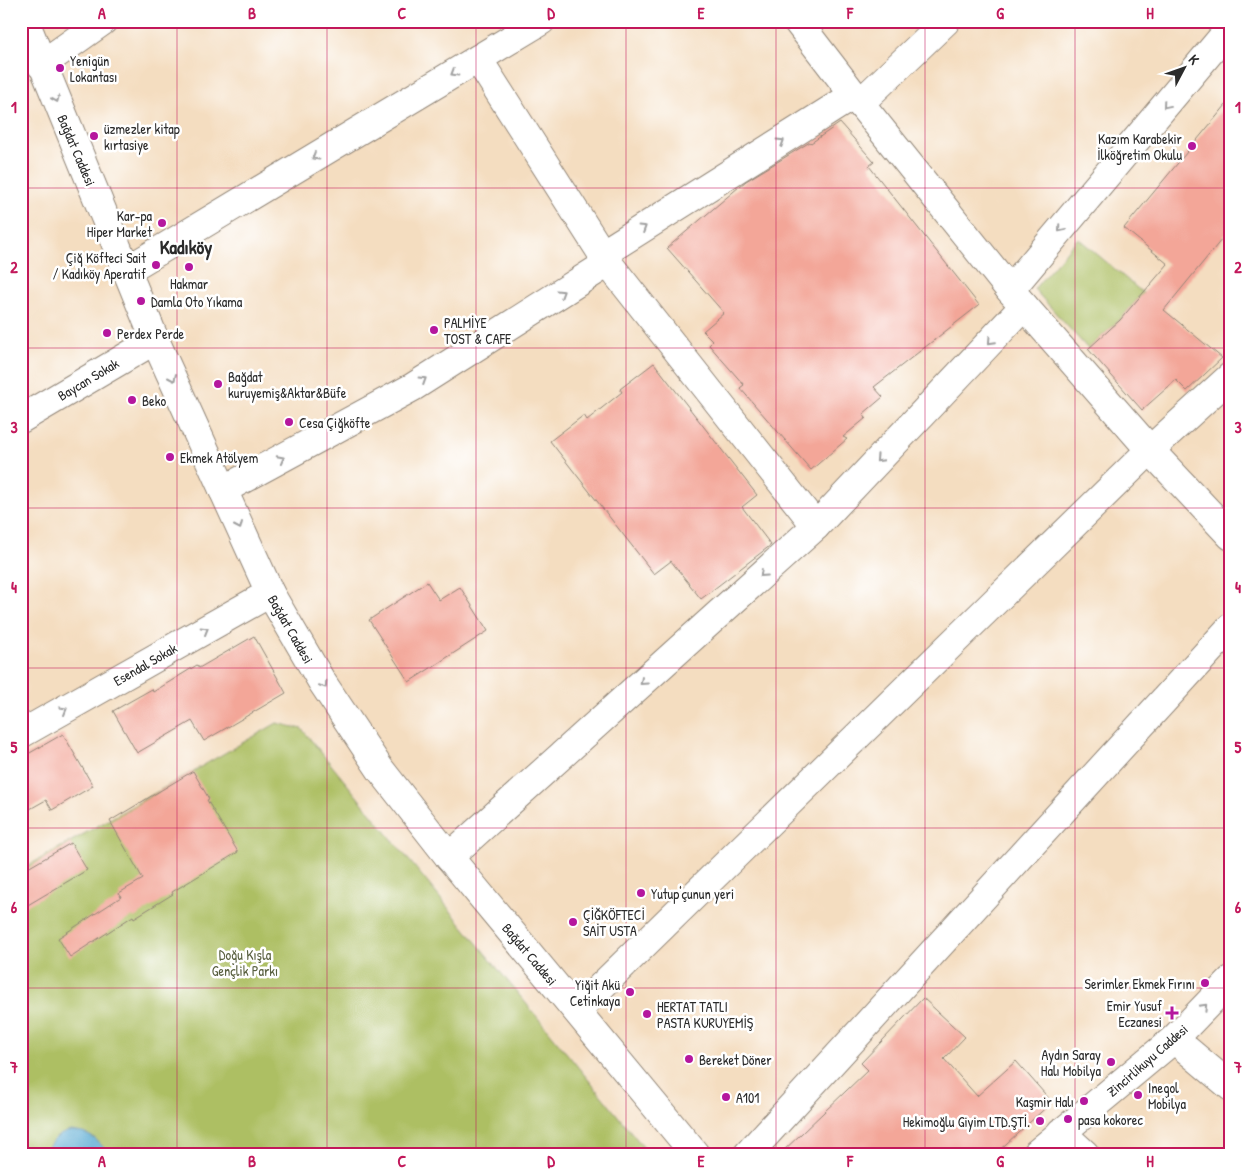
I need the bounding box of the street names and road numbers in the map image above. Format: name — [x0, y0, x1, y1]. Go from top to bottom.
street label: Bağdat Caddesi — [52, 111, 101, 189]
street label: Baycan Sokak — [54, 353, 123, 406]
street label: Bağdat Caddesi — [263, 591, 318, 667]
street label: Esendal Sokak — [110, 638, 180, 690]
street label: Bağdat Caddesi — [498, 919, 562, 990]
street label: Zincirlikuyu Caddesi — [1102, 1019, 1192, 1101]

